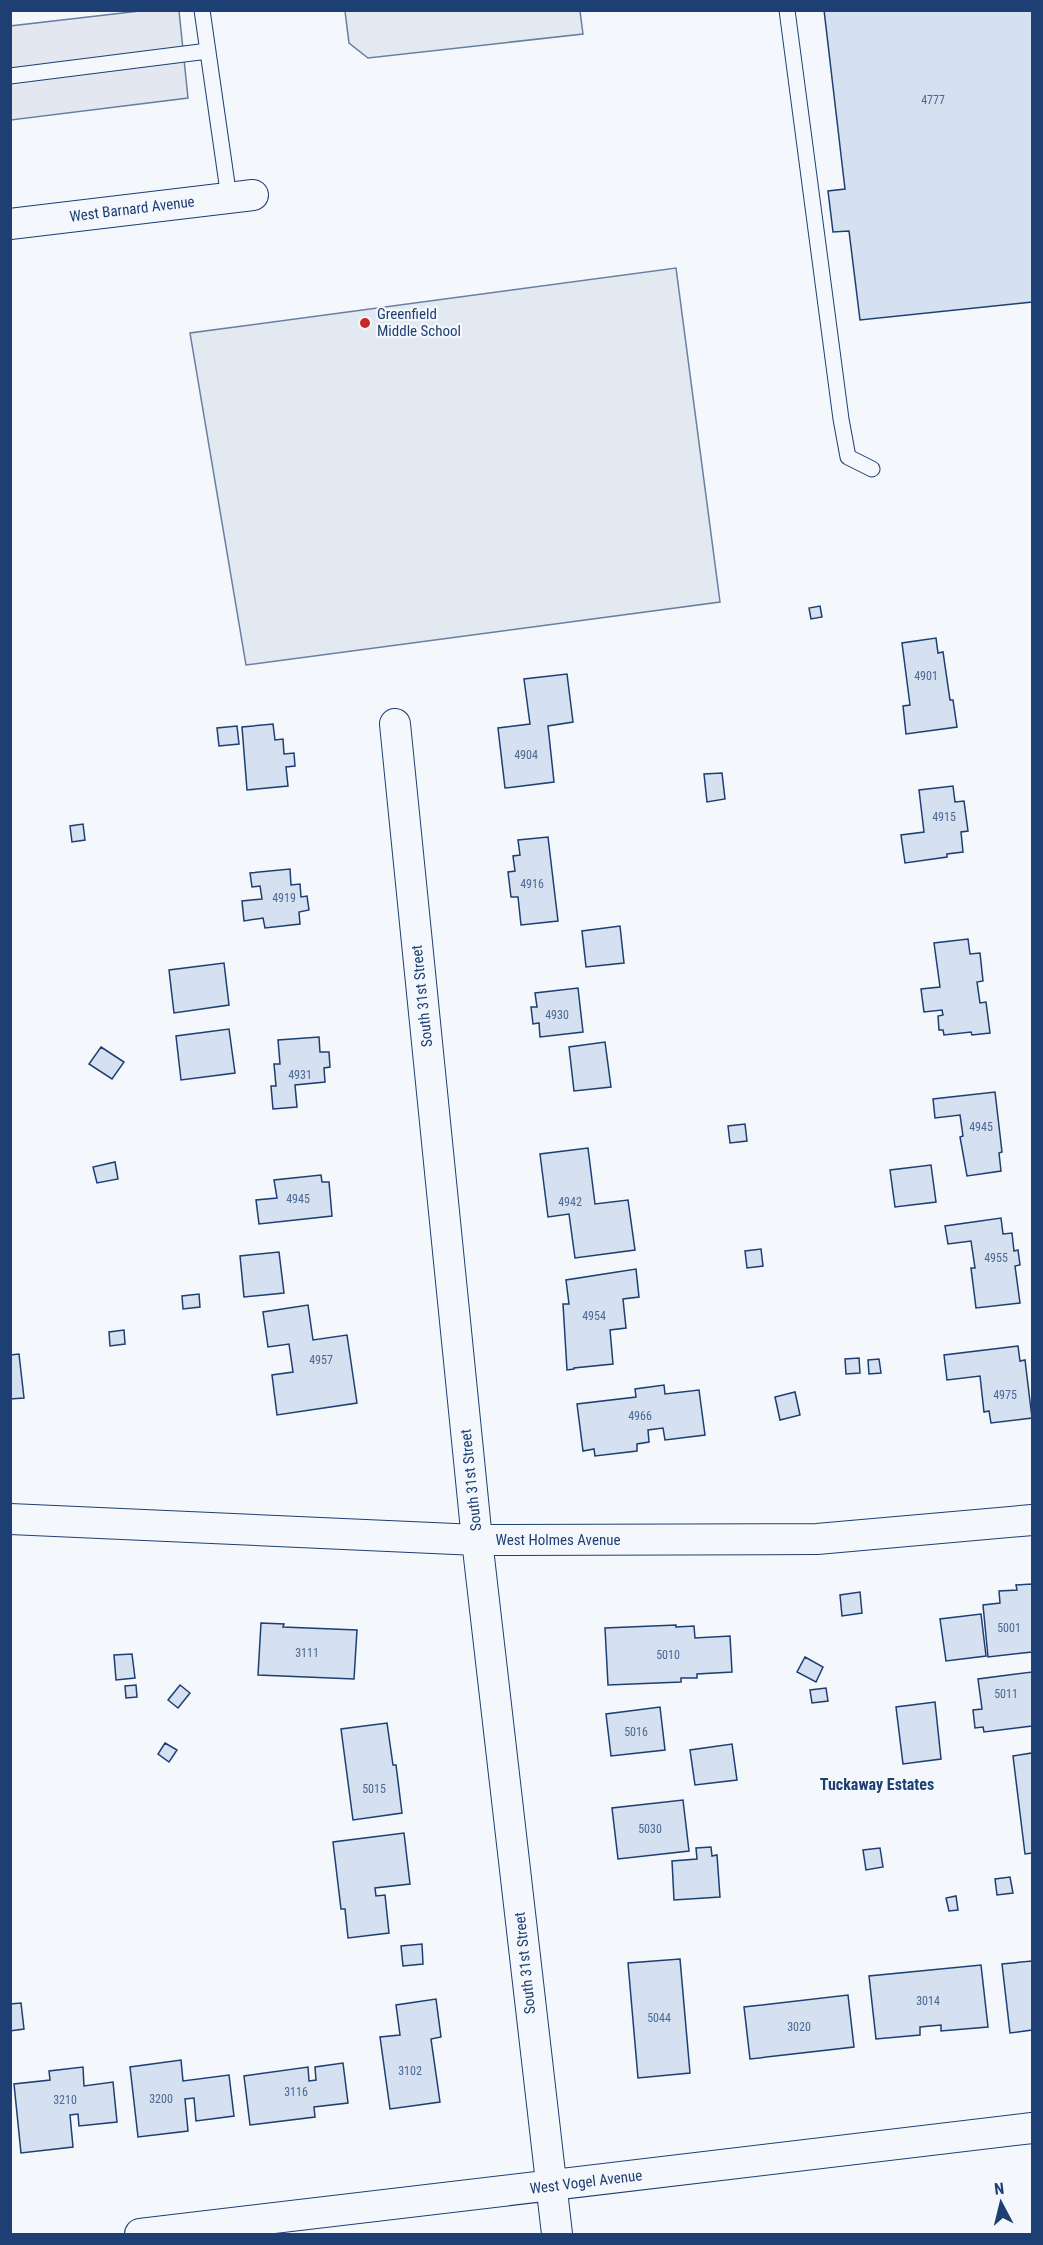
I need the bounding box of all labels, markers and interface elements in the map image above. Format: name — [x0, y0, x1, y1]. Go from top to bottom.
house number: 4777 — [921, 93, 945, 107]
street label: West Barnard Avenue — [68, 192, 196, 226]
place label: Greenfield Middle School — [377, 305, 461, 340]
marker: Greenfield Middle School — [358, 316, 372, 330]
house number: 4901 — [914, 669, 938, 683]
house number: 4904 — [514, 748, 538, 762]
house number: 4915 — [932, 810, 956, 824]
house number: 4916 — [520, 877, 544, 891]
house number: 4919 — [272, 891, 296, 905]
street label: South 31st Street — [408, 944, 436, 1048]
house number: 4930 — [545, 1008, 569, 1022]
house number: 4931 — [288, 1068, 312, 1082]
house number: 4945 — [969, 1120, 993, 1134]
house number: 4945 — [286, 1192, 310, 1206]
house number: 4942 — [558, 1195, 582, 1209]
house number: 4955 — [984, 1251, 1008, 1265]
house number: 4954 — [582, 1309, 606, 1323]
house number: 4957 — [309, 1353, 333, 1367]
house number: 4975 — [993, 1388, 1017, 1402]
house number: 4966 — [628, 1409, 652, 1423]
street label: South 31st Street — [457, 1428, 485, 1532]
street label: West Holmes Avenue — [495, 1531, 621, 1549]
house number: 5001 — [997, 1621, 1021, 1635]
house number: 3111 — [295, 1646, 319, 1660]
house number: 5010 — [656, 1648, 680, 1662]
house number: 5011 — [994, 1687, 1018, 1701]
house number: 5016 — [624, 1725, 648, 1739]
district label: Tuckaway Estates — [820, 1775, 934, 1794]
house number: 5015 — [362, 1782, 386, 1796]
house number: 5030 — [638, 1822, 662, 1836]
street label: South 31st Street — [511, 1911, 539, 2015]
house number: 3014 — [916, 1994, 940, 2008]
house number: 5044 — [647, 2011, 671, 2025]
house number: 3020 — [787, 2020, 811, 2034]
house number: 3102 — [398, 2064, 422, 2078]
house number: 3116 — [284, 2085, 308, 2099]
house number: 3200 — [149, 2092, 173, 2106]
house number: 3210 — [53, 2093, 77, 2107]
street label: West Vogel Avenue — [529, 2166, 643, 2198]
north arrow — [971, 2173, 1031, 2233]
text: N — [993, 2179, 1005, 2199]

